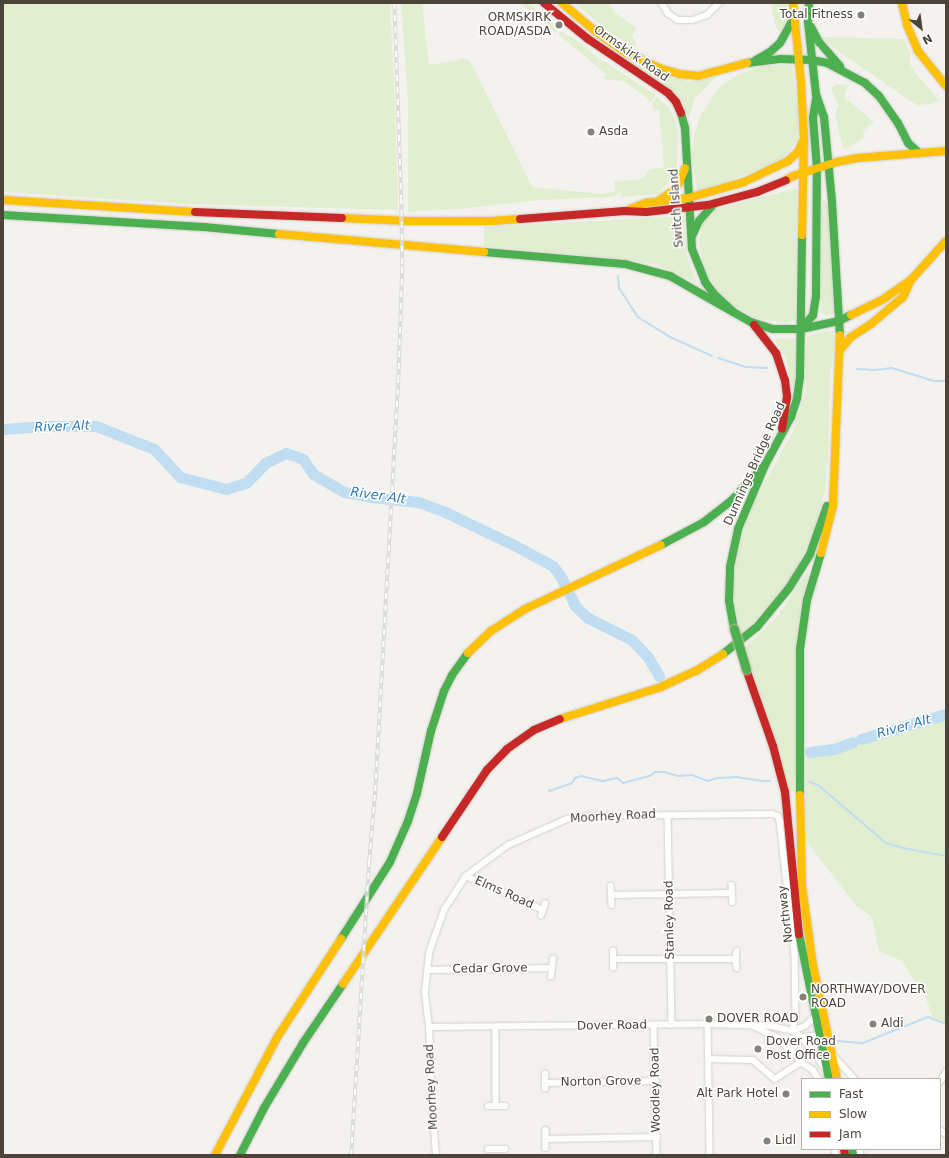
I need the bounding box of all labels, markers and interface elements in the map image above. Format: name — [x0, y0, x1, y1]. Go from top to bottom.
place label: Total Fitness — [780, 8, 853, 22]
north arrow — [901, 8, 941, 48]
marker: Total Fitness — [856, 10, 866, 20]
place label: ORMSKIRK ROAD/ASDA — [479, 11, 551, 39]
marker: ORMSKIRK ROAD/ASDA — [554, 20, 564, 30]
street label: Ormskirk Road — [591, 23, 671, 85]
text: N — [920, 31, 934, 47]
place label: Asda — [599, 125, 628, 139]
marker: Asda — [586, 127, 596, 137]
street label: Switch Island — [667, 168, 687, 248]
street label: Dunnings Bridge Road — [721, 400, 789, 528]
water label: River Alt — [34, 418, 90, 436]
water label: River Alt — [349, 484, 407, 508]
water label: River Alt — [875, 712, 933, 742]
street label: Moorhey Road — [570, 808, 656, 826]
street label: Elms Road — [472, 874, 536, 912]
street label: Stanley Road — [662, 880, 678, 960]
street label: Northway — [775, 884, 797, 944]
street label: Cedar Grove — [452, 961, 528, 977]
place label: NORTHWAY/DOVER ROAD — [811, 983, 926, 1011]
marker: NORTHWAY/DOVER ROAD — [798, 992, 808, 1002]
place label: DOVER ROAD — [717, 1012, 798, 1026]
marker: DOVER ROAD — [704, 1014, 714, 1024]
place label: Aldi — [881, 1017, 903, 1031]
street label: Dover Road — [577, 1018, 647, 1034]
marker: Aldi — [868, 1019, 878, 1029]
place label: Dover Road Post Office — [766, 1035, 836, 1063]
street label: Moorhey Road — [423, 1044, 441, 1130]
marker: Dover Road Post Office — [753, 1044, 763, 1054]
street label: Woodley Road — [648, 1047, 664, 1133]
street label: Norton Grove — [561, 1074, 641, 1090]
legend — [801, 1078, 941, 1150]
place label: Alt Park Hotel — [696, 1087, 778, 1101]
text: Fast — [839, 1087, 863, 1101]
marker: Alt Park Hotel — [781, 1089, 791, 1099]
text: Slow — [839, 1107, 867, 1121]
text: Jam — [839, 1127, 862, 1141]
place label: Lidl — [775, 1134, 796, 1148]
marker: Lidl — [762, 1136, 772, 1146]

